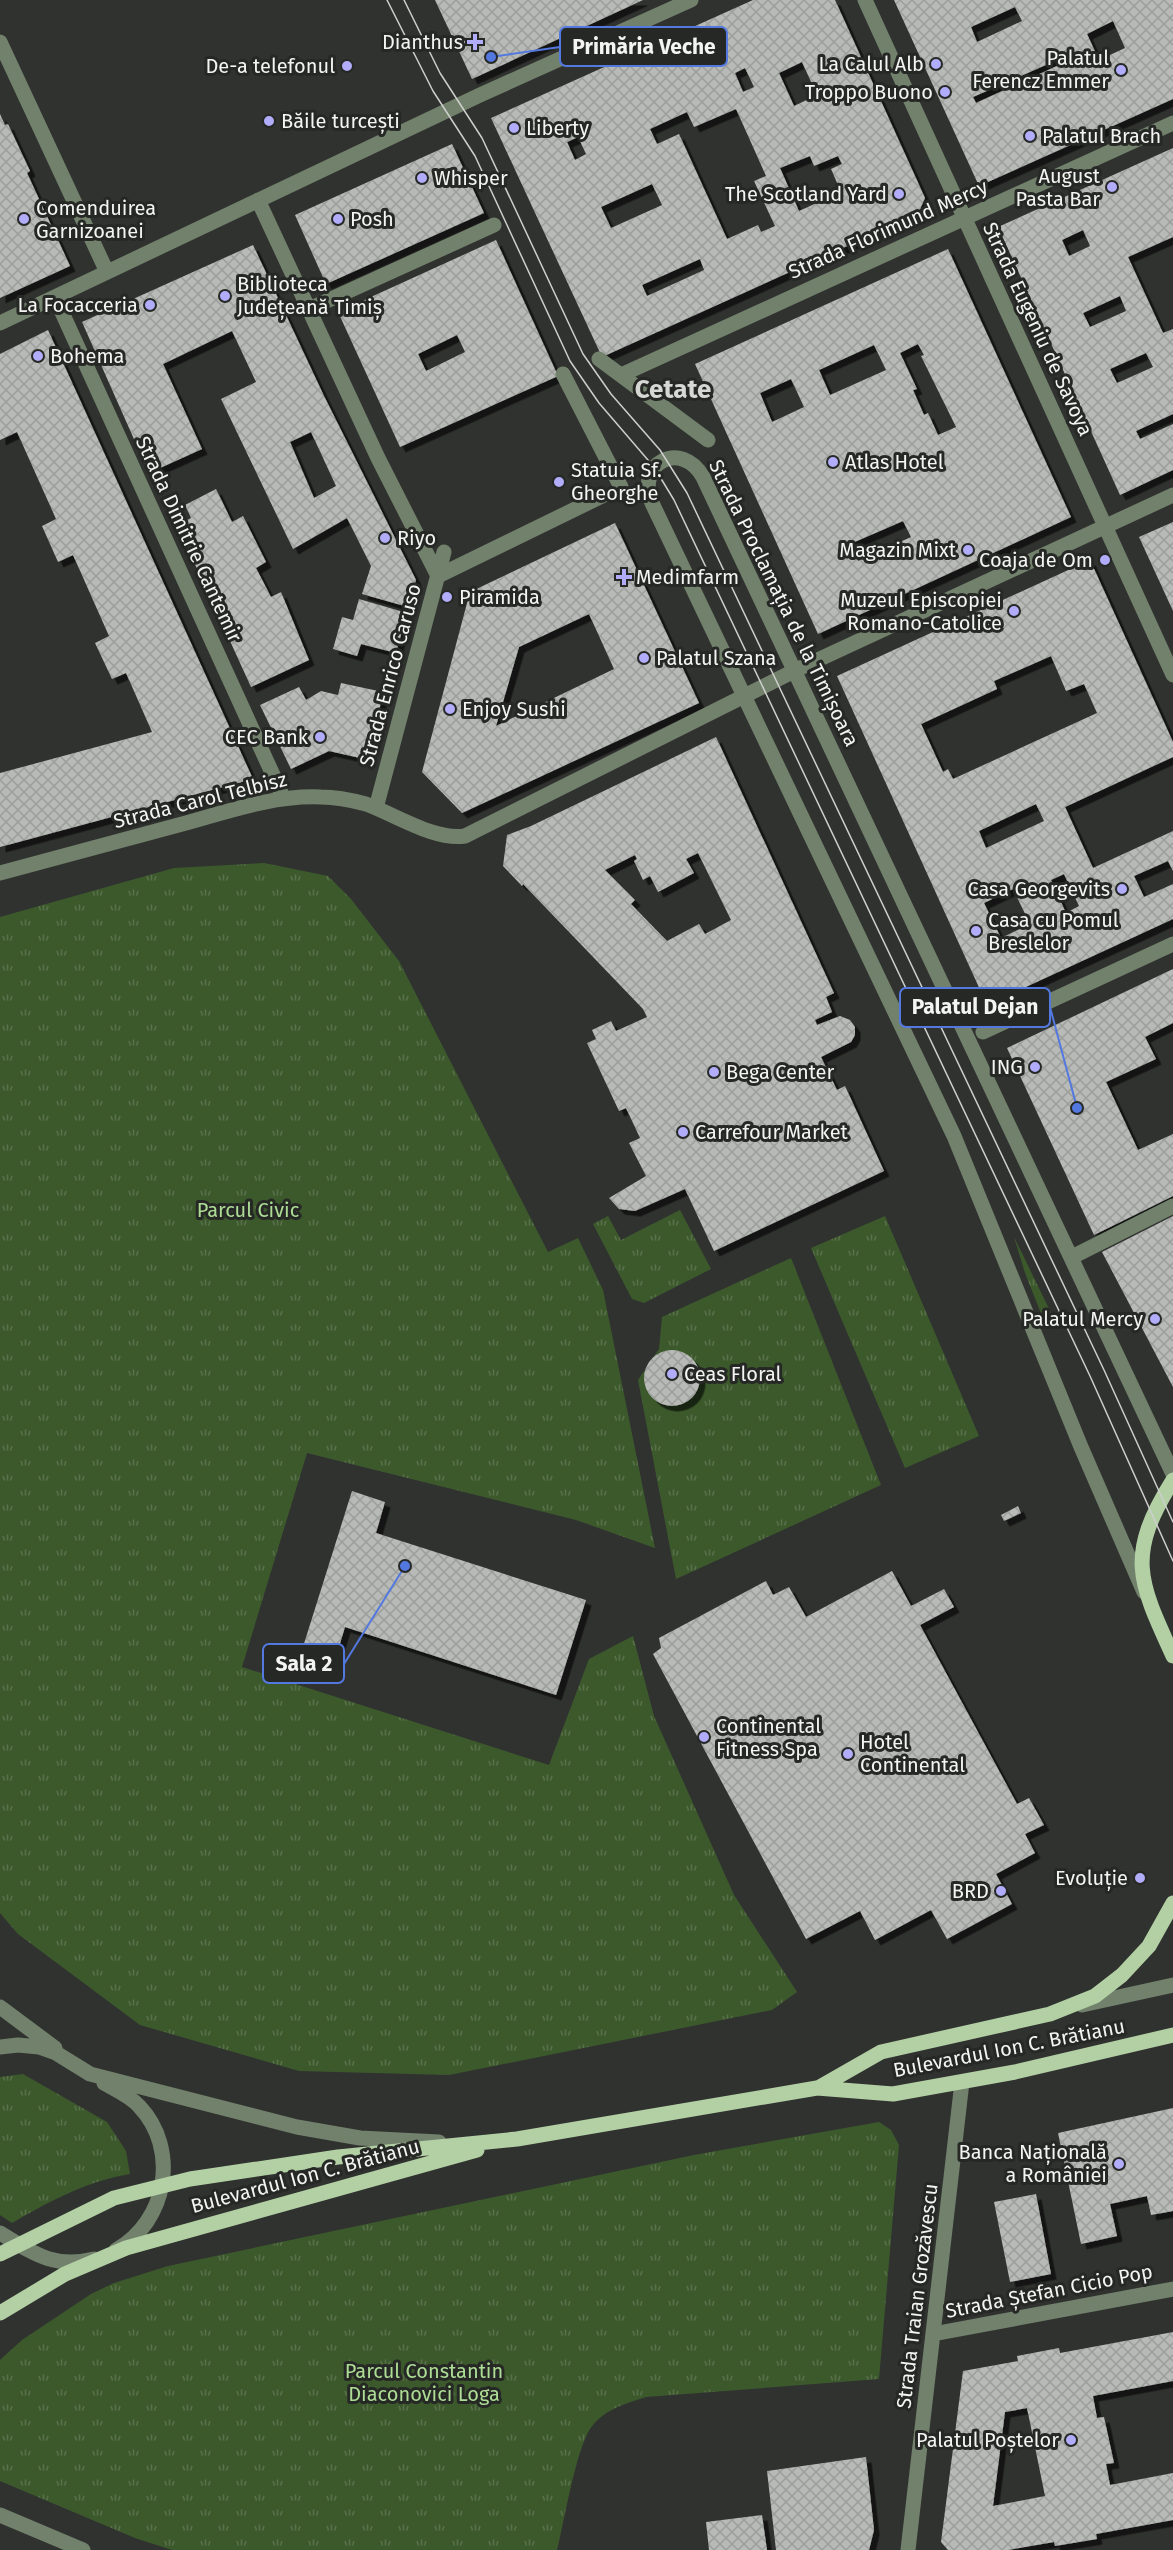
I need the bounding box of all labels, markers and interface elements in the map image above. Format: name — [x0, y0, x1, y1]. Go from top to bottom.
callout: Primăria Veche — [560, 27, 727, 66]
place label: Dianthus — [382, 30, 463, 54]
text: Primăria Veche — [572, 34, 716, 60]
marker: Dianthus — [468, 35, 482, 49]
place label: Palatul Ferencz Emmer — [972, 46, 1109, 93]
place label: La Calul Alb — [819, 52, 924, 76]
place label: De-a telefonul — [205, 54, 335, 78]
marker: La Calul Alb — [929, 57, 943, 71]
marker: De-a telefonul — [340, 59, 354, 73]
marker: Palatul Ferencz Emmer — [1114, 63, 1128, 77]
place label: Troppo Buono — [805, 80, 933, 104]
marker: Troppo Buono — [938, 85, 952, 99]
place label: Băile turcești — [281, 109, 400, 134]
marker: Băile turcești — [262, 114, 276, 128]
place label: Liberty — [526, 116, 589, 140]
marker: Liberty — [507, 121, 521, 135]
place label: Palatul Brach — [1042, 124, 1161, 148]
marker: Palatul Brach — [1023, 129, 1037, 143]
place label: August Pasta Bar — [1015, 164, 1101, 211]
place label: Whisper — [434, 166, 508, 190]
marker: Whisper — [415, 171, 429, 185]
street label: Strada Florimund Mercy — [785, 174, 991, 284]
marker: August Pasta Bar — [1105, 180, 1119, 194]
place label: The Scotland Yard — [725, 182, 887, 206]
marker: The Scotland Yard — [892, 187, 906, 201]
place label: Comenduirea Garnizoanei — [36, 196, 156, 243]
place label: Posh — [350, 207, 394, 231]
marker: Comenduirea Garnizoanei — [17, 212, 31, 226]
marker: Posh — [331, 212, 345, 226]
street label: Strada Eugeniu de Savoya — [978, 218, 1098, 440]
place label: Biblioteca Județeană Timiș — [237, 272, 382, 320]
marker: Biblioteca Județeană Timiș — [218, 289, 232, 303]
place label: La Focacceria — [18, 293, 138, 317]
marker: La Focacceria — [143, 298, 157, 312]
place label: Bohema — [50, 344, 124, 368]
marker: Bohema — [31, 349, 45, 363]
district label: Cetate — [635, 374, 711, 405]
street label: Strada Dimitrie Cantemir — [131, 432, 247, 646]
place label: Atlas Hotel — [845, 450, 944, 474]
marker: Atlas Hotel — [826, 455, 840, 469]
street label: Strada Proclamația de la Timișoara — [703, 456, 864, 751]
place label: Statuia Sf. Gheorghe — [571, 458, 662, 505]
marker: Statuia Sf. Gheorghe — [552, 475, 566, 489]
place label: Riyo — [397, 526, 436, 550]
marker: Riyo — [378, 531, 392, 545]
place label: Magazin Mixt — [839, 538, 957, 562]
marker: Magazin Mixt — [961, 543, 975, 557]
place label: Coaja de Om — [979, 548, 1093, 572]
marker: Coaja de Om — [1098, 553, 1112, 567]
place label: Medimfarm — [636, 565, 739, 589]
marker: Medimfarm — [617, 570, 631, 584]
street label: Strada Enrico Caruso — [354, 581, 426, 769]
place label: Piramida — [459, 585, 540, 609]
place label: Muzeul Episcopiei Romano-Catolice — [840, 588, 1002, 635]
marker: Piramida — [440, 590, 454, 604]
marker: Muzeul Episcopiei Romano-Catolice — [1007, 604, 1021, 618]
place label: Palatul Szana — [656, 646, 776, 670]
marker: Palatul Szana — [637, 651, 651, 665]
place label: Enjoy Sushi — [462, 697, 566, 721]
marker: Enjoy Sushi — [443, 702, 457, 716]
place label: CEC Bank — [225, 725, 309, 749]
marker: CEC Bank — [313, 730, 327, 744]
street label: Strada Carol Telbisz — [111, 767, 289, 833]
place label: Casa Georgevits — [967, 877, 1110, 901]
marker: Casa Georgevits — [1115, 882, 1129, 896]
place label: Casa cu Pomul Breslelor — [988, 908, 1119, 955]
marker: Casa cu Pomul Breslelor — [969, 924, 983, 938]
callout: Palatul Dejan — [900, 988, 1050, 1027]
text: Palatul Dejan — [912, 994, 1038, 1020]
place label: ING — [991, 1055, 1023, 1079]
place label: Bega Center — [726, 1060, 834, 1084]
marker: ING — [1028, 1060, 1042, 1074]
marker: Bega Center — [707, 1065, 721, 1079]
place label: Carrefour Market — [695, 1120, 849, 1144]
marker: Carrefour Market — [676, 1125, 690, 1139]
park label: Parcul Civic — [197, 1198, 299, 1222]
place label: Palatul Mercy — [1022, 1307, 1143, 1331]
marker: Palatul Mercy — [1148, 1312, 1162, 1326]
place label: Ceas Floral — [684, 1362, 782, 1386]
marker: Ceas Floral — [665, 1367, 679, 1381]
callout: Sala 2 — [263, 1644, 344, 1683]
text: Sala 2 — [276, 1651, 333, 1677]
place label: Continental Fitness Spa — [716, 1714, 821, 1761]
marker: Continental Fitness Spa — [697, 1730, 711, 1744]
place label: Hotel Continental — [860, 1730, 965, 1777]
marker: Hotel Continental — [841, 1747, 855, 1761]
place label: Evoluție — [1055, 1866, 1128, 1891]
marker: Evoluție — [1133, 1871, 1147, 1885]
place label: BRD — [952, 1879, 989, 1903]
marker: BRD — [994, 1884, 1008, 1898]
street label: Bulevardul Ion C. Brătianu — [891, 2014, 1127, 2082]
street label: Bulevardul Ion C. Brătianu — [188, 2134, 422, 2218]
place label: Banca Națională a României — [959, 2140, 1107, 2187]
marker: Banca Națională a României — [1112, 2157, 1126, 2171]
street label: Strada Traian Grozăvescu — [891, 2182, 943, 2410]
street label: Strada Ștefan Cicio Pop — [943, 2259, 1155, 2324]
park label: Parcul Constantin Diaconovici Loga — [345, 2359, 503, 2406]
place label: Palatul Poștelor — [916, 2428, 1059, 2453]
marker: Palatul Poștelor — [1064, 2433, 1078, 2447]

